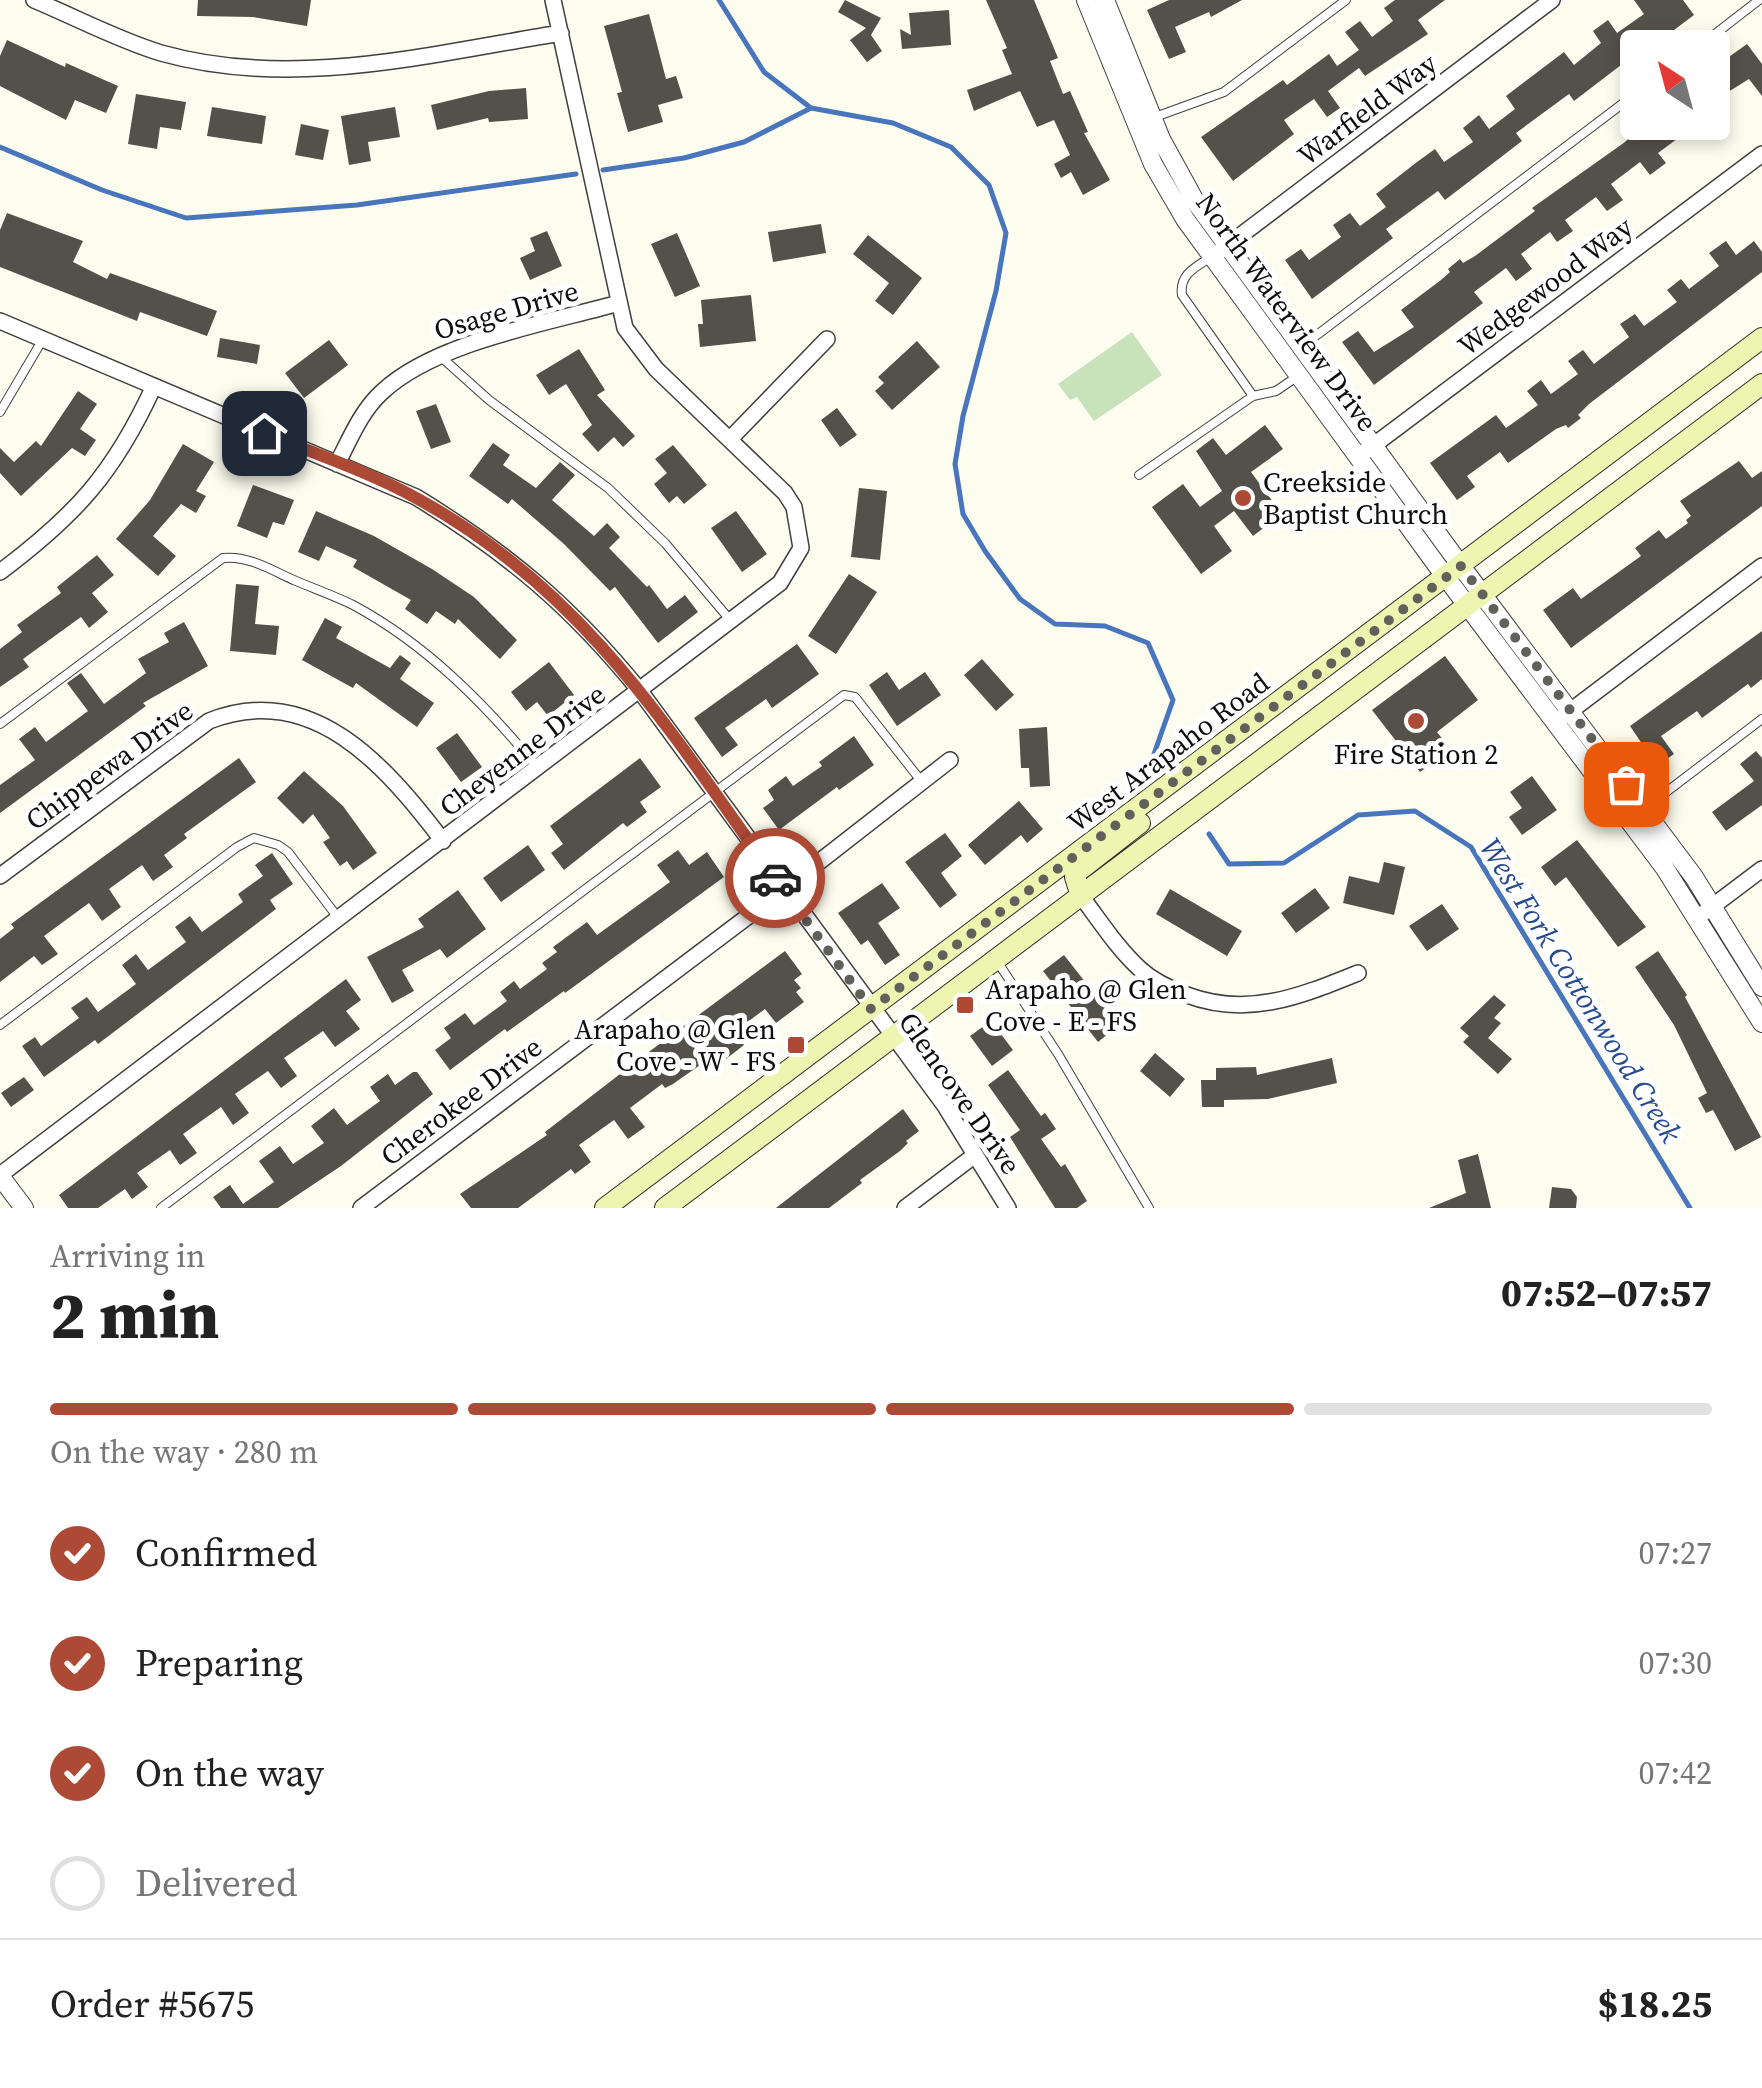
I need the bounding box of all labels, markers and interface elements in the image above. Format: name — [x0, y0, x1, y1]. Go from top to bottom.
north arrow — [1620, 30, 1730, 140]
map controls — [1620, 30, 1730, 140]
street label: Warfield Way — [1290, 44, 1445, 174]
street label: North Waterview Drive — [1188, 185, 1386, 439]
street label: Wedgewood Way — [1450, 207, 1641, 364]
street label: Osage Drive — [429, 271, 583, 349]
pin — [222, 391, 307, 476]
icon: home — [237, 406, 292, 461]
place label: Creekside Baptist Church — [1263, 463, 1448, 533]
marker: Creekside Baptist Church — [1232, 487, 1254, 509]
street label: West Arapaho Road — [1059, 663, 1277, 840]
street label: Cheyenne Drive — [431, 675, 613, 825]
street label: Chippewa Drive — [18, 691, 200, 839]
marker: Fire Station 2 — [1405, 710, 1427, 732]
place label: Fire Station 2 — [1334, 735, 1498, 773]
pin — [1584, 742, 1669, 827]
icon: bag — [1599, 757, 1654, 812]
courier — [725, 828, 825, 928]
water label: West Fork Cottonwood Creek — [1470, 830, 1692, 1151]
icon: car — [748, 851, 803, 906]
place label: Arapaho @ Glen Cove - E - FS — [985, 970, 1187, 1040]
marker: Arapaho @ Glen Cove - E - FS — [954, 994, 976, 1016]
street label: Glencove Drive — [890, 1004, 1030, 1182]
place label: Arapaho @ Glen Cove - W - FS — [574, 1010, 776, 1080]
street label: Cherokee Drive — [373, 1028, 549, 1174]
marker: Arapaho @ Glen Cove - W - FS — [785, 1034, 807, 1056]
text: Arriving in — [50, 1234, 205, 1278]
text: 07:52–07:57 — [1501, 1267, 1712, 1319]
text: 2 min — [50, 1271, 220, 1360]
text: On the way · 280 m — [50, 1430, 318, 1474]
icon: check — [50, 1526, 105, 1581]
text: Confirmed — [135, 1527, 317, 1579]
text: 07:27 — [1638, 1531, 1712, 1575]
icon: check — [50, 1636, 105, 1691]
text: Preparing — [135, 1637, 303, 1689]
text: 07:30 — [1638, 1641, 1712, 1685]
icon: check — [50, 1746, 105, 1801]
text: On the way — [135, 1747, 324, 1799]
text: 07:42 — [1638, 1751, 1712, 1795]
text: Delivered — [135, 1857, 298, 1909]
text: Order #5675 — [50, 1978, 254, 2030]
text: $18.25 — [1598, 1978, 1712, 2030]

